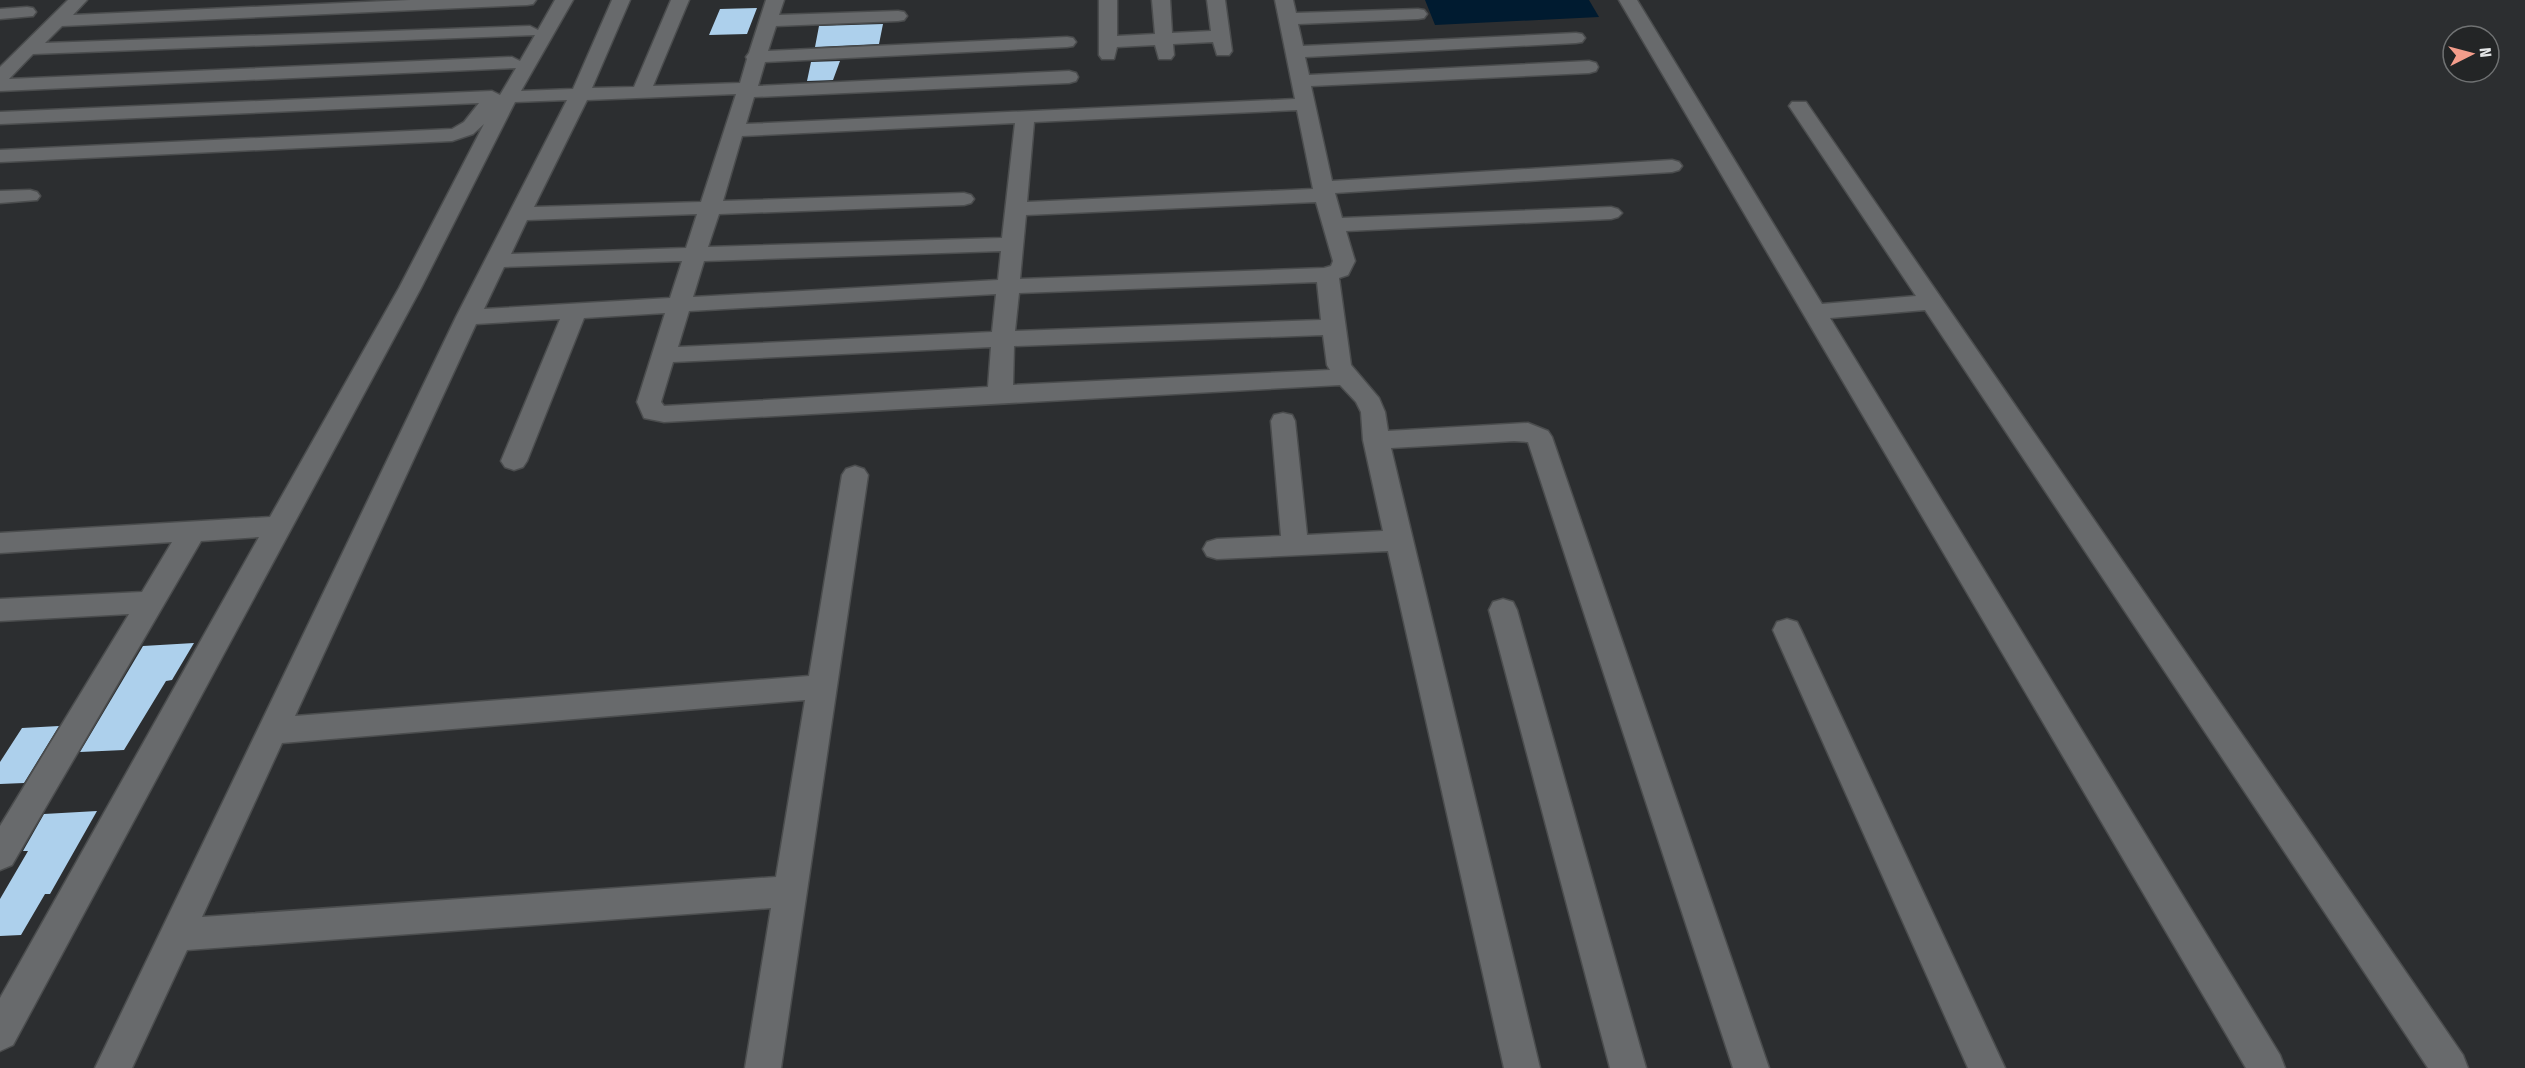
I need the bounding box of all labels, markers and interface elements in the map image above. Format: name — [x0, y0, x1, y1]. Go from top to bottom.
north arrow — [2441, 24, 2501, 84]
text: N — [2475, 47, 2495, 58]

